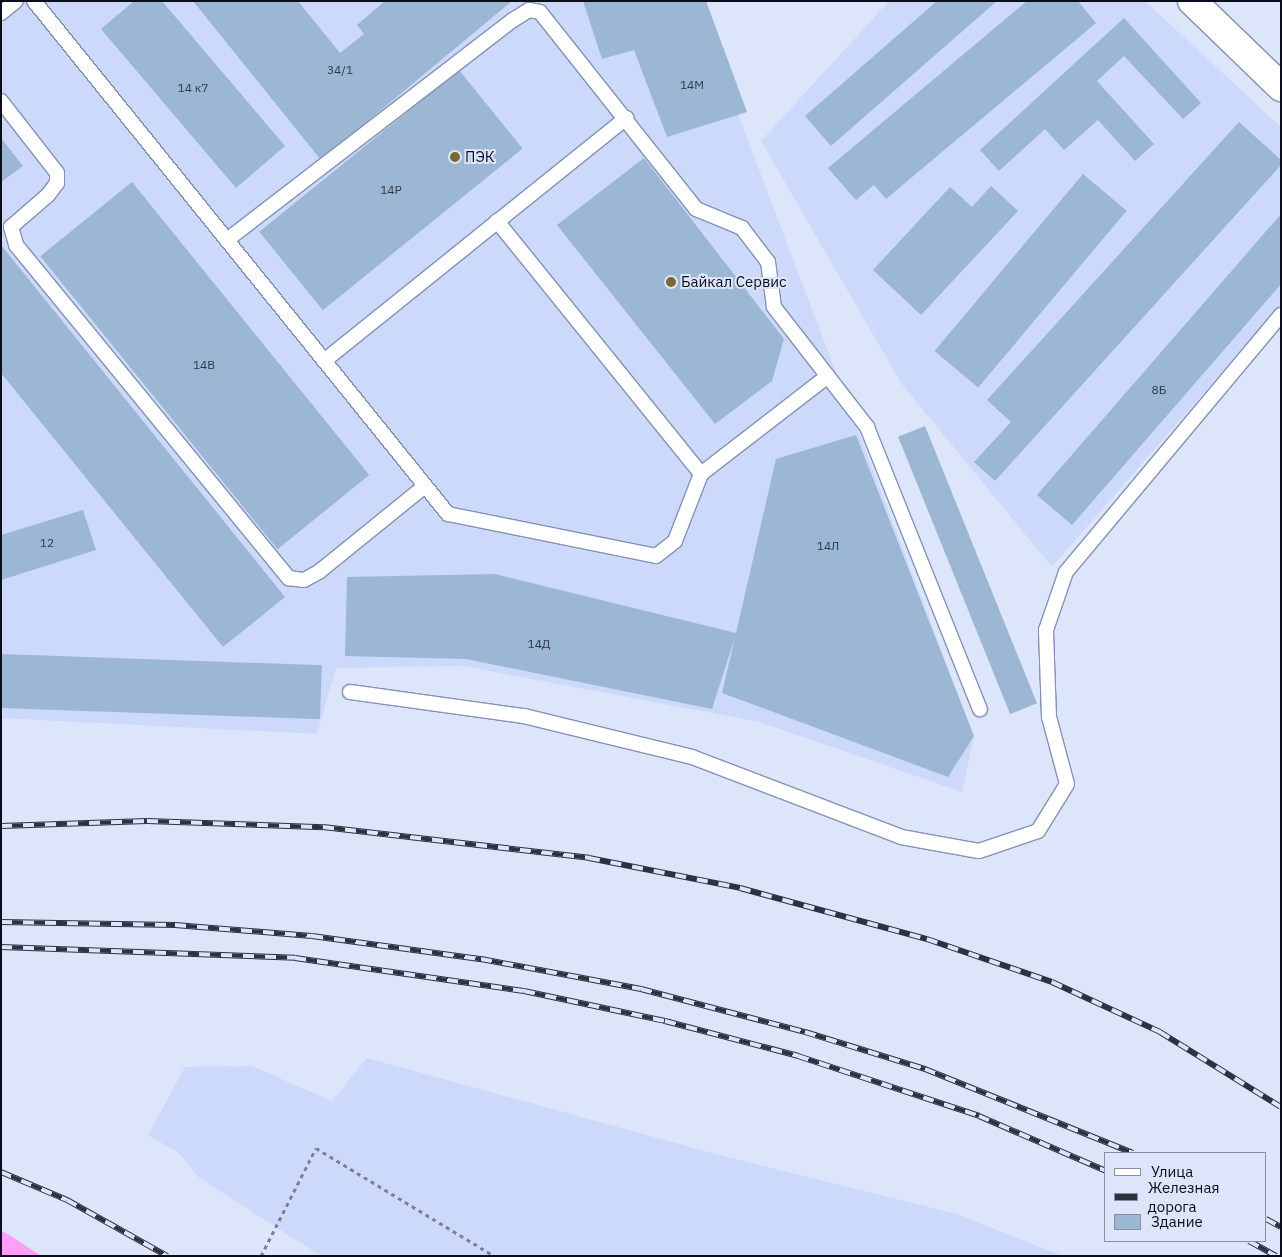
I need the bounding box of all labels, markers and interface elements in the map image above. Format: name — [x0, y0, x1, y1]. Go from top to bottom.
house number: 34/1 — [327, 63, 353, 77]
house number: 14М — [680, 78, 704, 92]
house number: 14 к7 — [177, 81, 209, 95]
place label: ПЭК — [465, 148, 495, 166]
marker: ПЭК — [449, 151, 461, 163]
house number: 14Р — [380, 183, 402, 197]
place label: Байкал Сервис — [681, 273, 787, 291]
marker: Байкал Сервис — [665, 276, 677, 288]
house number: 14В — [193, 358, 215, 372]
house number: 8Б — [1152, 383, 1166, 397]
house number: 12 — [40, 536, 54, 550]
house number: 14Л — [817, 539, 839, 553]
house number: 14Д — [527, 637, 551, 651]
legend — [1104, 1152, 1267, 1242]
text: Улица — [1151, 1162, 1193, 1181]
text: Железная дорога — [1148, 1178, 1219, 1216]
text: Здание — [1151, 1212, 1203, 1231]

